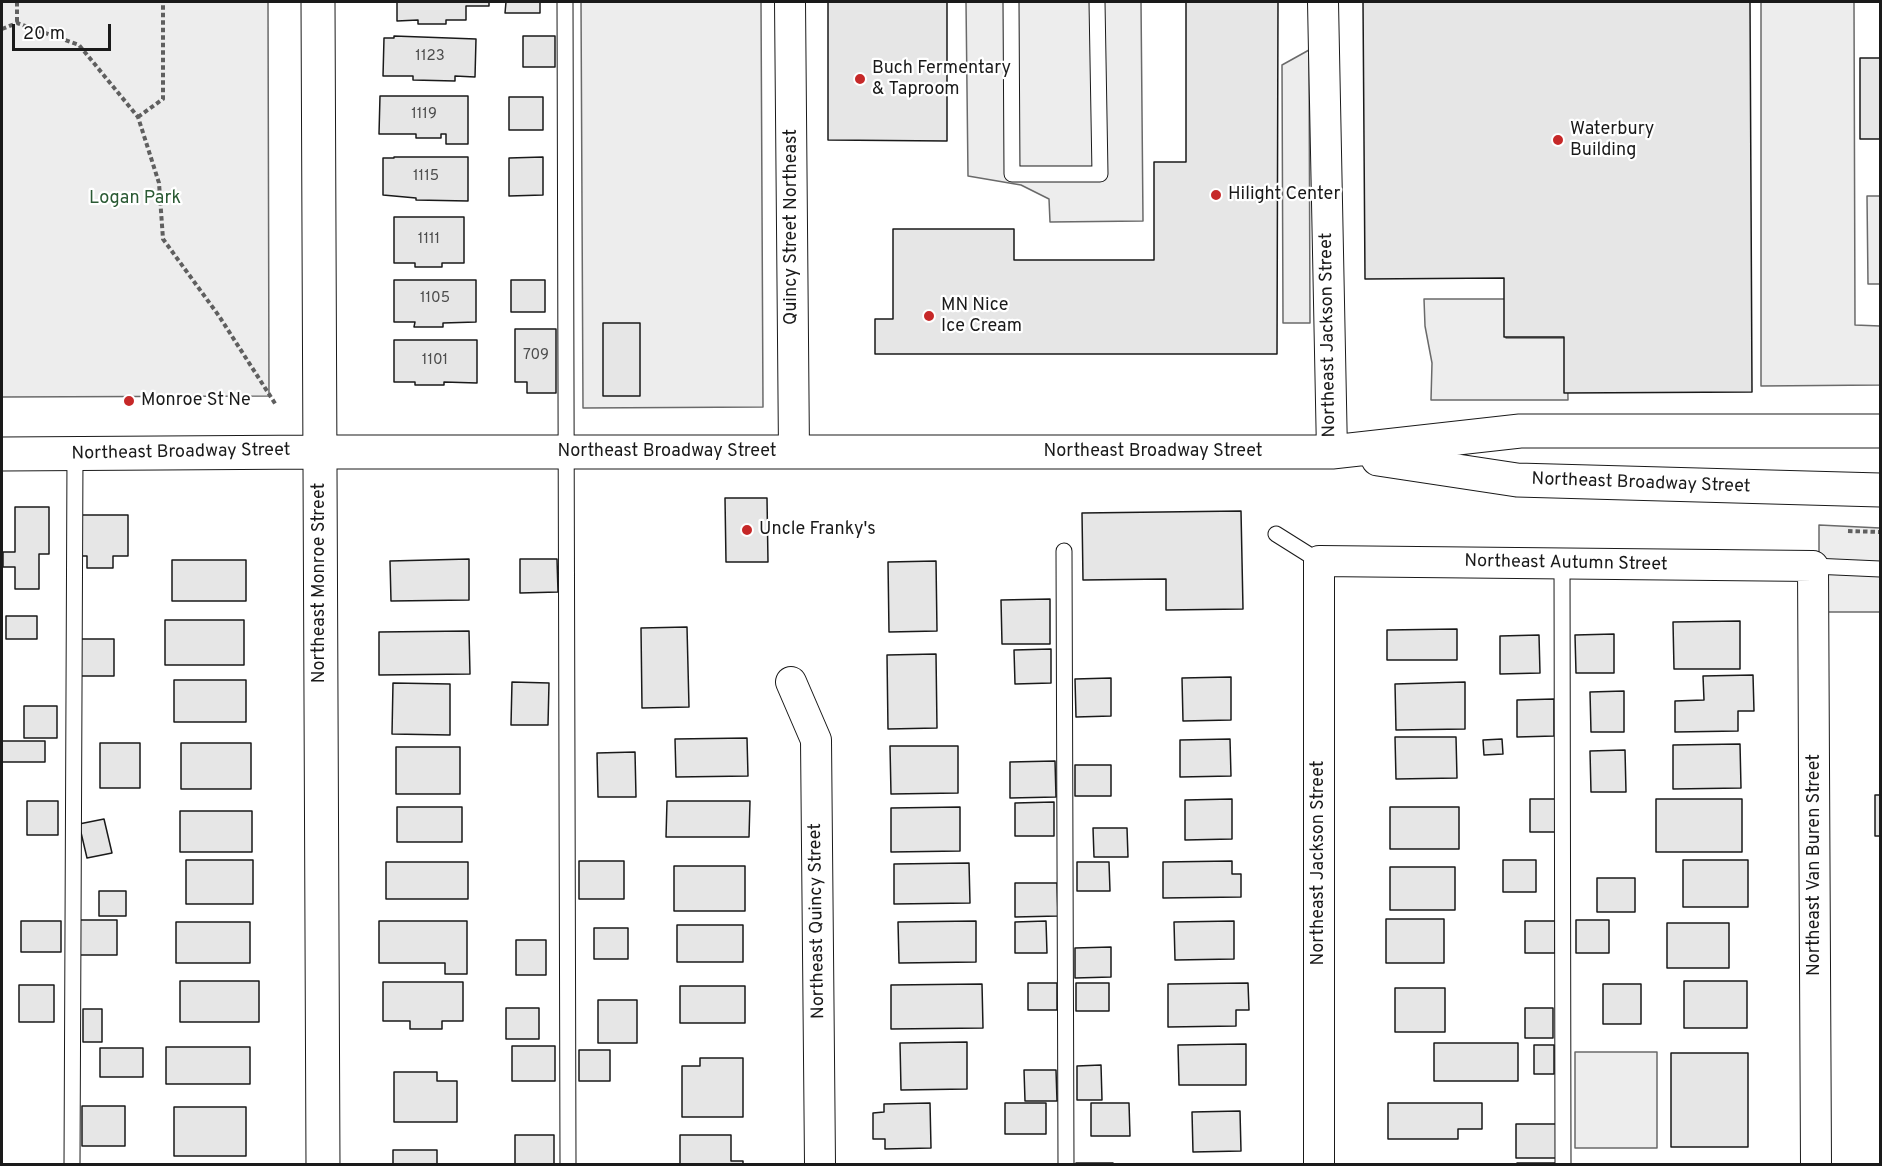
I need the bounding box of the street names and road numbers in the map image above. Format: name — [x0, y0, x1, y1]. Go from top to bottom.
street label: Quincy Street Northeast — [781, 129, 803, 325]
street label: Northeast Jackson Street — [1316, 232, 1342, 438]
street label: Northeast Broadway Street — [71, 440, 291, 466]
street label: Northeast Broadway Street — [557, 441, 777, 463]
street label: Northeast Broadway Street — [1043, 441, 1263, 463]
street label: Northeast Broadway Street — [1531, 469, 1751, 499]
street label: Northeast Monroe Street — [309, 483, 331, 683]
street label: Northeast Autumn Street — [1464, 551, 1668, 577]
street label: Northeast Van Buren Street — [1804, 754, 1826, 976]
street label: Northeast Jackson Street — [1308, 760, 1330, 966]
street label: Northeast Quincy Street — [805, 823, 831, 1019]

